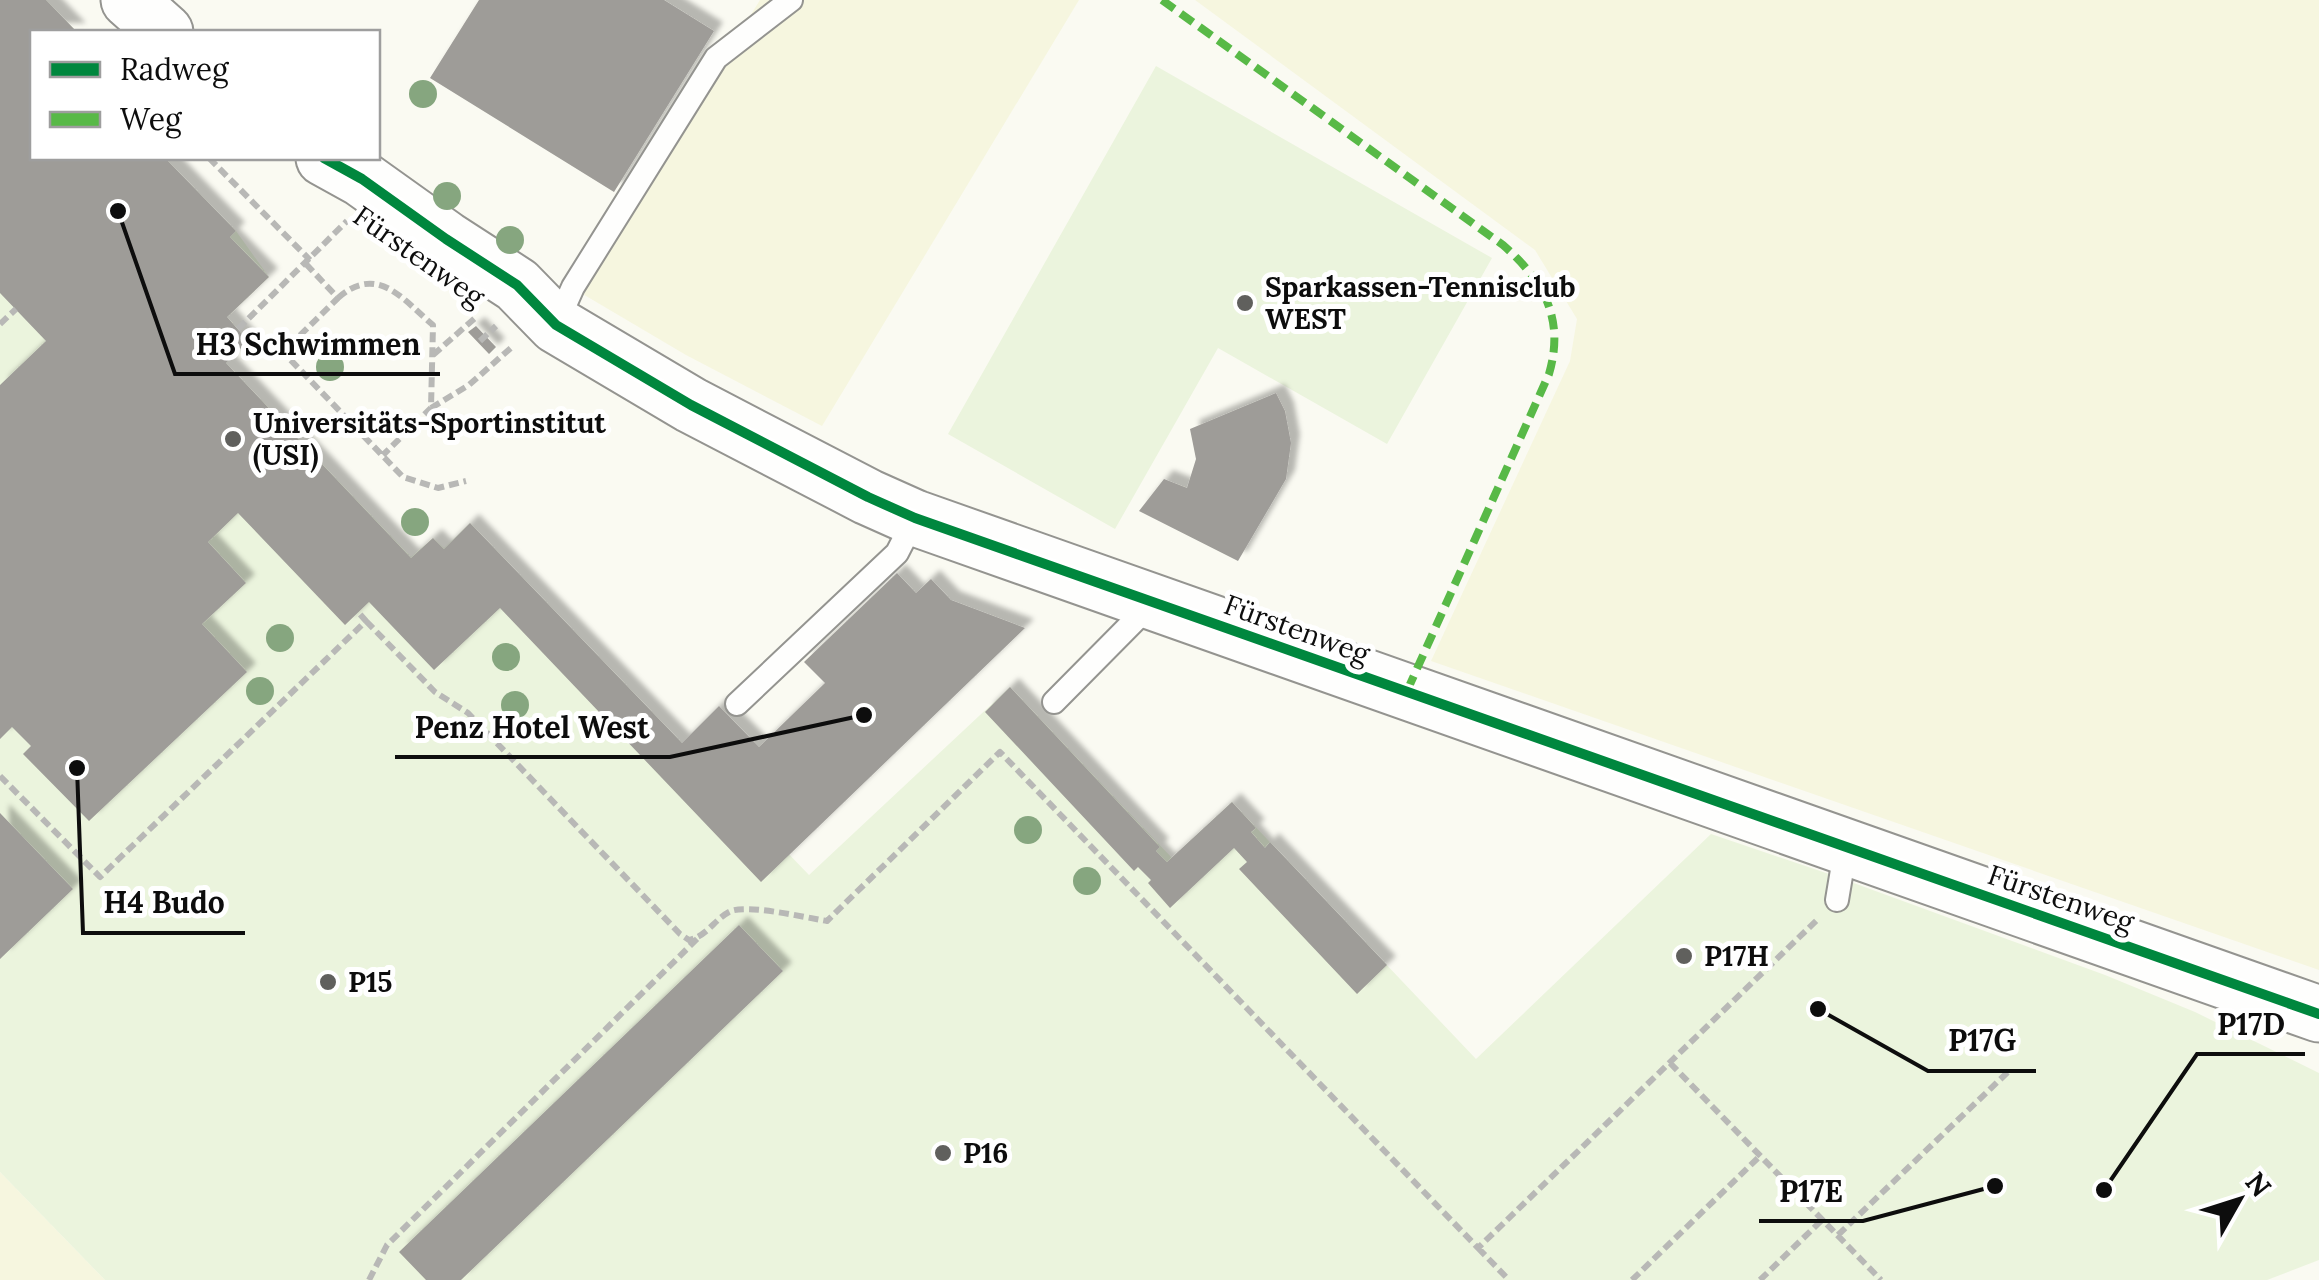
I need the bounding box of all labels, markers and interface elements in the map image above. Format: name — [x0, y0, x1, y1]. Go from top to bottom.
legend — [30, 30, 380, 160]
text: Radweg — [120, 50, 230, 89]
text: Weg — [120, 100, 183, 139]
street label: Fürstenweg — [346, 198, 492, 315]
place label: Sparkassen-Tennisclub WEST — [1265, 269, 1576, 337]
marker: Sparkassen-Tennisclub WEST — [1234, 292, 1256, 314]
callout: H3 Schwimmen — [175, 314, 440, 374]
text: H3 Schwimmen — [195, 325, 421, 363]
place label: Universitäts-Sportinstitut (USI) — [253, 405, 606, 473]
marker: Universitäts-Sportinstitut (USI) — [222, 428, 244, 450]
street label: Fürstenweg — [1219, 586, 1375, 672]
callout: Penz Hotel West — [395, 697, 670, 757]
text: Penz Hotel West — [415, 708, 650, 746]
street label: Fürstenweg — [1983, 856, 2139, 940]
callout: H4 Budo — [83, 873, 245, 933]
text: H4 Budo — [103, 883, 225, 921]
place label: P17H — [1704, 938, 1769, 974]
marker: P17H — [1673, 945, 1695, 967]
place label: P15 — [348, 964, 392, 1000]
marker: P15 — [317, 971, 339, 993]
callout: P17D — [2197, 994, 2305, 1054]
text: P17D — [2217, 1005, 2285, 1043]
callout: P17G — [1928, 1011, 2036, 1071]
text: P17G — [1948, 1021, 2016, 1059]
place label: P16 — [963, 1135, 1008, 1171]
marker: P16 — [932, 1142, 954, 1164]
north arrow — [2189, 1150, 2289, 1250]
callout: P17E — [1759, 1161, 1863, 1221]
text: N — [2238, 1165, 2279, 1204]
text: P17E — [1779, 1172, 1843, 1210]

